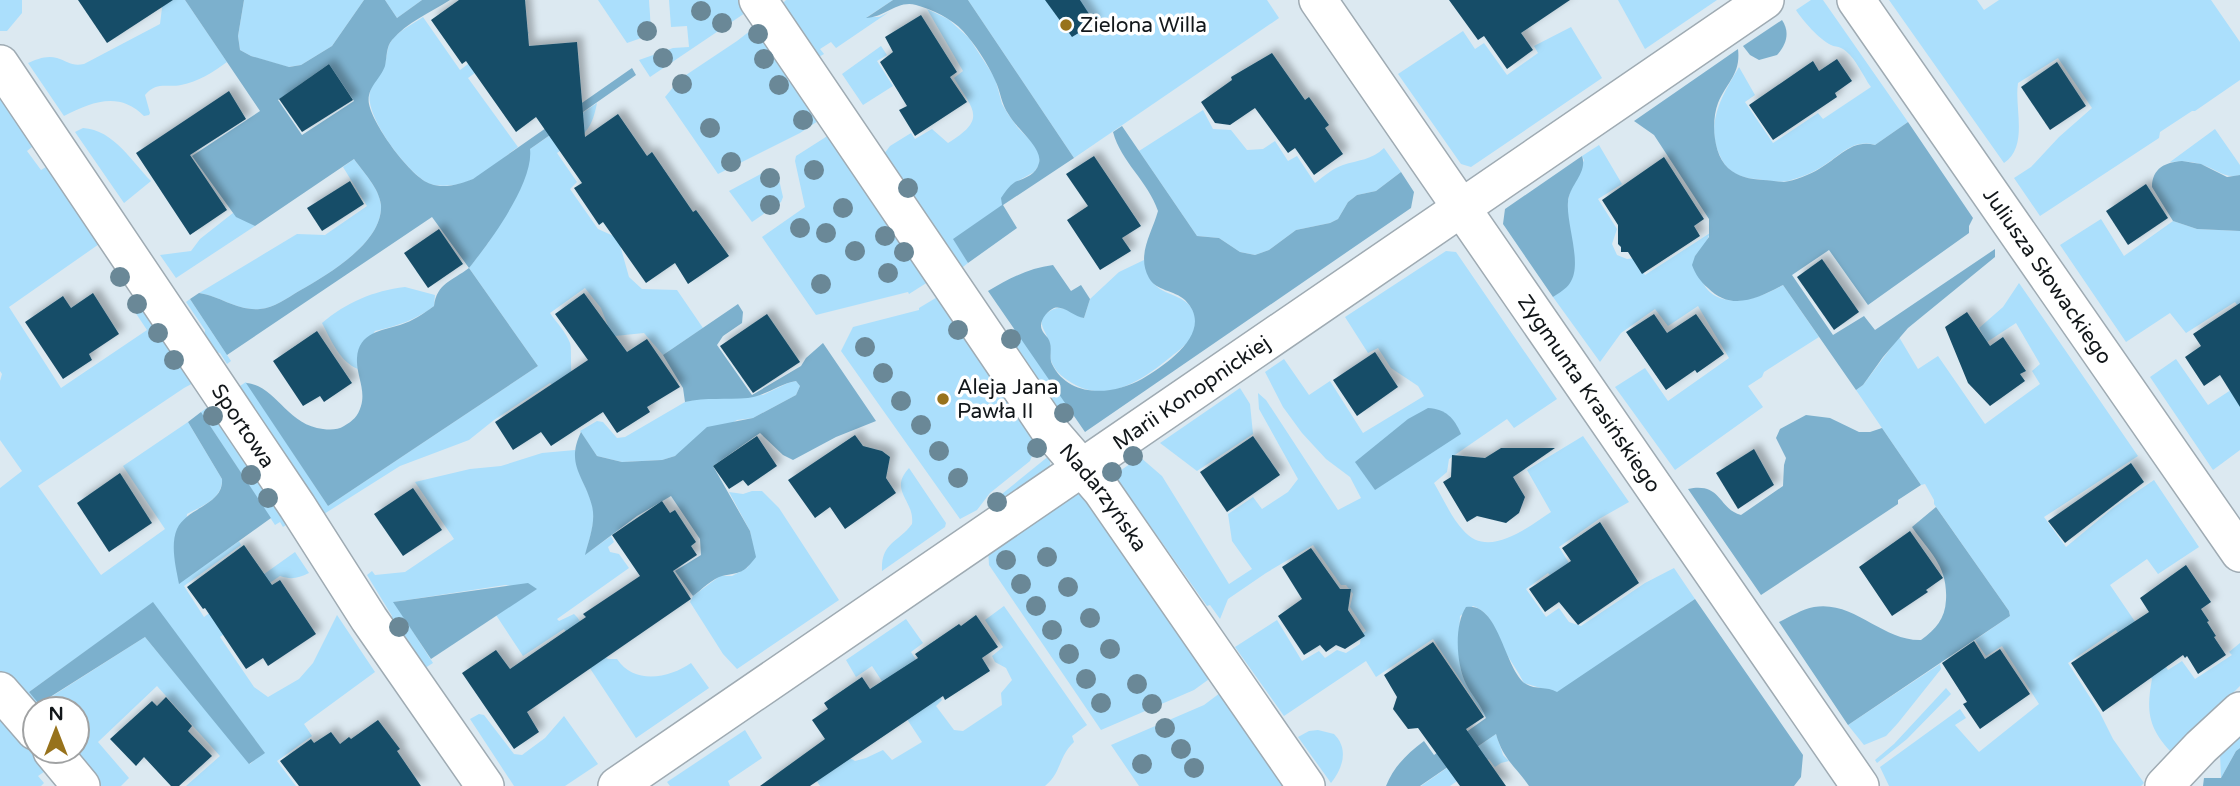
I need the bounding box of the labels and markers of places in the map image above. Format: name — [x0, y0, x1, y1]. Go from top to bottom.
place label: Zielona Willa — [1080, 13, 1207, 38]
marker: Zielona Willa — [1058, 17, 1074, 33]
place label: Aleja Jana Pawła II — [957, 375, 1058, 424]
marker: Aleja Jana Pawła II — [935, 391, 951, 407]

